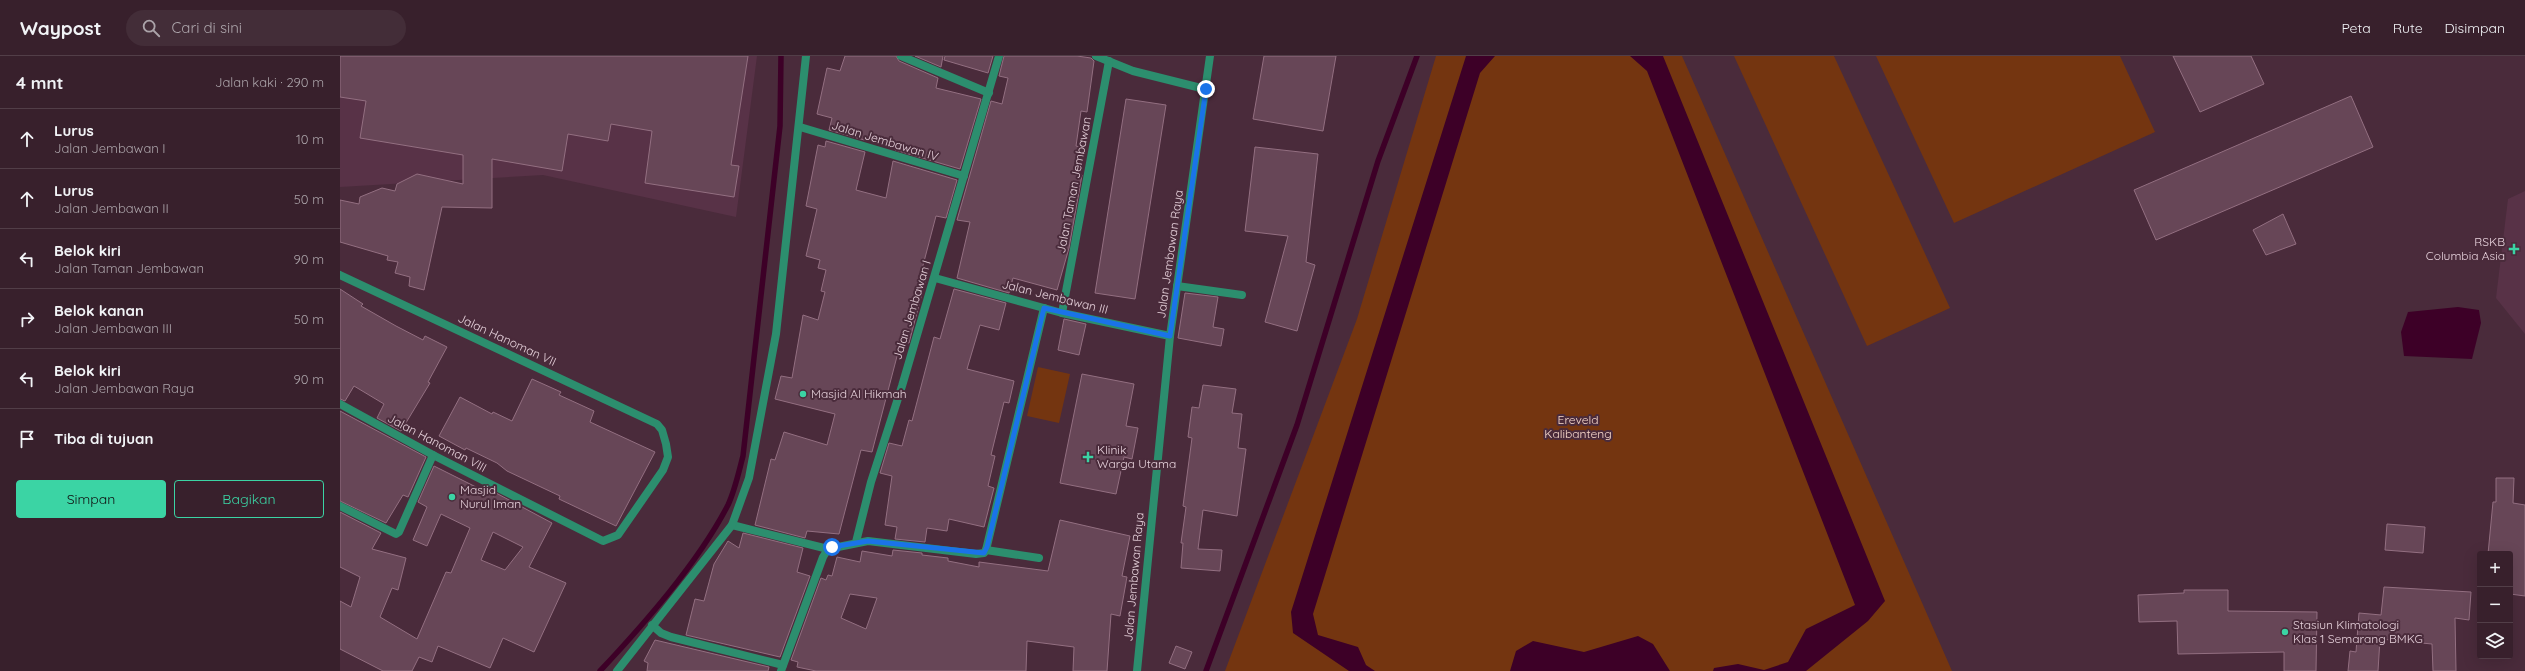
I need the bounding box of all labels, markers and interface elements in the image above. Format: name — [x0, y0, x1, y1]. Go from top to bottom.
search box — [126, 10, 406, 46]
text: Waypost — [20, 16, 102, 40]
icon: search — [140, 17, 162, 39]
text: Cari di sini — [172, 18, 242, 37]
text: Peta — [2341, 19, 2371, 37]
text: Rute — [2393, 19, 2423, 37]
text: Disimpan — [2445, 19, 2505, 37]
text: 4 mnt — [16, 72, 64, 93]
text: Jalan kaki · 290 m — [215, 74, 324, 90]
route end — [1197, 80, 1215, 98]
street label: Jalan Taman Jembawan — [1053, 116, 1094, 254]
street label: Jalan Jembawan IV — [830, 117, 940, 164]
text: Lurus — [54, 121, 94, 140]
icon: ahead — [16, 128, 38, 150]
text: 10 m — [296, 131, 324, 147]
text: Jalan Jembawan I — [54, 140, 166, 156]
text: Lurus — [54, 181, 94, 200]
icon: ahead — [16, 188, 38, 210]
street label: Jalan Jembawan Raya — [1153, 189, 1186, 319]
text: 50 m — [294, 191, 324, 207]
text: Jalan Jembawan II — [54, 200, 169, 216]
place label: RSKB Columbia Asia — [2426, 234, 2505, 263]
text: Belok kiri — [54, 241, 121, 260]
marker: RSKB Columbia Asia — [2508, 243, 2520, 255]
icon: left — [16, 248, 38, 270]
text: 90 m — [294, 251, 324, 267]
street label: Jalan Jembawan I — [889, 258, 934, 361]
text: Jalan Taman Jembawan — [54, 260, 204, 276]
street label: Jalan Jembawan III — [1000, 276, 1110, 317]
text: Belok kanan — [54, 301, 144, 320]
icon: right — [16, 308, 38, 330]
street label: Jalan Hanoman VII — [456, 310, 559, 369]
text: 50 m — [294, 311, 324, 327]
text: Jalan Jembawan III — [54, 320, 172, 336]
text: Belok kiri — [54, 361, 121, 380]
icon: left — [16, 368, 38, 390]
text: 90 m — [294, 371, 324, 387]
text: Jalan Jembawan Raya — [54, 380, 194, 396]
place label: Masjid Al Hikmah — [811, 386, 907, 401]
marker: Masjid Al Hikmah — [798, 389, 808, 399]
street label: Jalan Hanoman VIII — [385, 410, 489, 475]
park label: Ereveld Kalibanteng — [1544, 412, 1612, 441]
icon: arrive — [16, 428, 38, 450]
text: Tiba di tujuan — [54, 429, 153, 448]
place label: Klinik Warga Utama — [1097, 442, 1176, 471]
marker: Klinik Warga Utama — [1082, 451, 1094, 463]
button: Simpan — [16, 480, 166, 518]
button: Bagikan — [174, 480, 324, 518]
place label: Masjid Nurul Iman — [460, 482, 521, 511]
marker: Masjid Nurul Iman — [447, 492, 457, 502]
street label: Jalan Jembawan Raya — [1120, 512, 1147, 642]
route start — [823, 538, 841, 556]
map controls — [2477, 551, 2513, 659]
button: + — [2477, 551, 2513, 587]
button: − — [2477, 587, 2513, 623]
place label: Stasiun Klimatologi Klas 1 Semarang BMKG — [2293, 617, 2423, 646]
button: layers — [2477, 623, 2513, 659]
marker: Stasiun Klimatologi Klas 1 Semarang BMKG — [2280, 627, 2290, 637]

